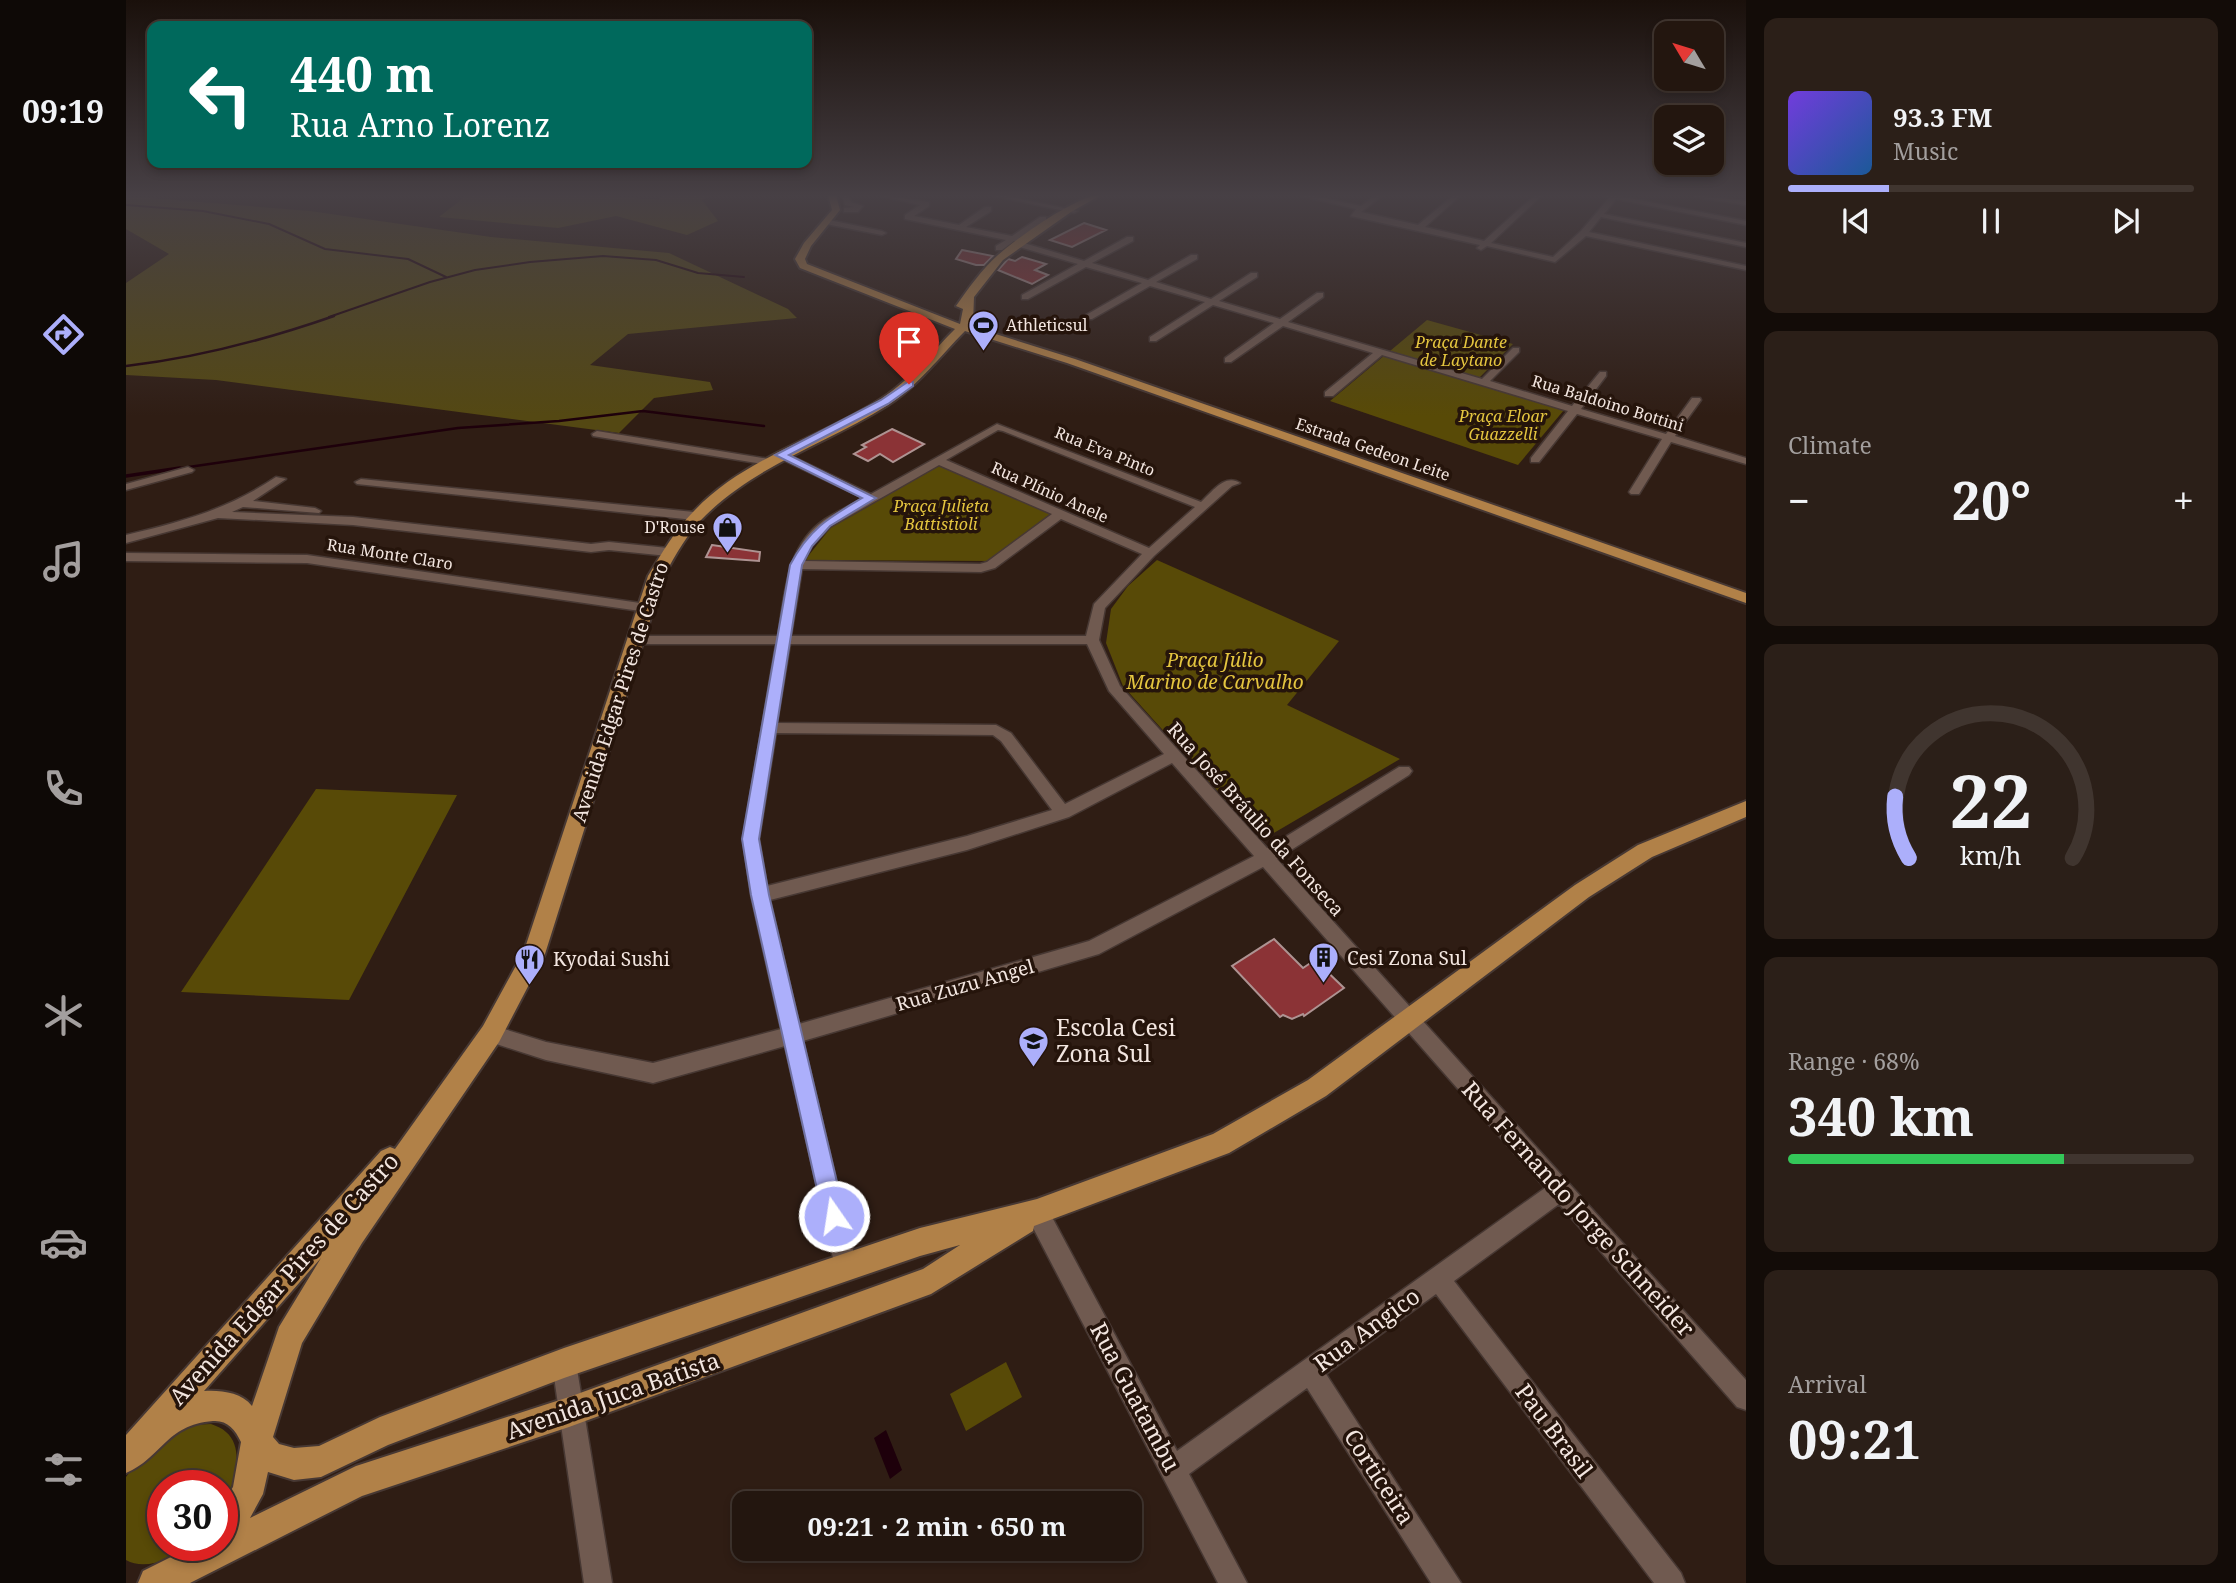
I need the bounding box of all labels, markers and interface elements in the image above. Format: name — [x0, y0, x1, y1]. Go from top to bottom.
north arrow — [1654, 21, 1724, 91]
map controls — [1654, 21, 1724, 175]
text: 440 m — [290, 40, 434, 106]
icon: left — [175, 49, 266, 140]
text: 09:19 — [22, 89, 104, 132]
text: 93.3 FM — [1893, 99, 1992, 135]
text: Rua Arno Lorenz — [290, 103, 550, 146]
button: layers — [1654, 105, 1724, 175]
text: Music — [1893, 135, 1958, 167]
icon: previous — [1837, 202, 1875, 240]
icon: pause — [1972, 202, 2010, 240]
icon: next — [2107, 202, 2145, 240]
sports icon: Athleticsul — [966, 308, 1000, 352]
icon: directions — [39, 310, 88, 359]
pin — [879, 312, 939, 384]
place label: Athleticsul — [1006, 314, 1088, 336]
icon: arrive — [890, 323, 928, 361]
park label: Praça Dante de Laytano — [1414, 331, 1507, 371]
street label: Rua Baldoino Bottini — [1529, 369, 1687, 437]
park label: Praça Eloar Guazzelli — [1458, 405, 1548, 445]
street label: Estrada Gedeon Leite — [1293, 412, 1453, 486]
street label: Rua Eva Pinto — [1052, 421, 1158, 481]
text: Climate — [1788, 429, 1872, 461]
street label: Rua Plínio Anele — [988, 456, 1112, 528]
text: 20° — [1952, 464, 2031, 535]
text: − — [1788, 474, 1810, 526]
text: + — [2173, 474, 2194, 526]
park label: Praça Julieta Battistioli — [892, 495, 990, 535]
shop icon: D'Rouse — [711, 510, 745, 554]
place label: D'Rouse — [644, 516, 705, 538]
street label: Rua Monte Claro — [325, 533, 455, 575]
icon: music — [39, 537, 88, 586]
street label: Avenida Edgar Pires de Castro — [566, 559, 674, 825]
park label: Praça Júlio Marino de Carvalho — [1125, 647, 1304, 695]
street label: Rua José Bráulio da Fonseca — [1162, 716, 1350, 922]
text: 22 — [1950, 750, 2032, 849]
icon: phone — [39, 764, 88, 813]
text: km/h — [1960, 837, 2022, 871]
building icon: Cesi Zona Sul — [1307, 941, 1341, 985]
restaurant icon: Kyodai Sushi — [513, 942, 547, 986]
place label: Cesi Zona Sul — [1347, 945, 1467, 971]
place label: Kyodai Sushi — [553, 946, 670, 972]
street label: Rua Zuzu Angel — [893, 953, 1037, 1017]
icon: climate — [39, 991, 88, 1040]
place label: Escola Cesi Zona Sul — [1056, 1011, 1176, 1069]
school or university icon: Escola Cesi Zona Sul — [1016, 1024, 1050, 1068]
text: Range · 68% — [1788, 1045, 1920, 1077]
street label: Rua Fernando Jorge Schneider — [1455, 1074, 1702, 1343]
text: 340 km — [1788, 1080, 1974, 1151]
street label: Avenida Edgar Pires de Castro — [161, 1145, 405, 1411]
position arrow — [797, 1179, 871, 1253]
icon: car — [39, 1218, 88, 1267]
street label: Rua Angico — [1307, 1280, 1426, 1379]
street label: Rua Guatambu — [1083, 1317, 1189, 1477]
street label: Avenida Juca Batista — [502, 1344, 724, 1447]
text: Arrival — [1788, 1368, 1867, 1400]
street label: Pau Brasil — [1509, 1377, 1601, 1484]
text: 09:21 — [1788, 1403, 1921, 1474]
street label: Corticeira — [1337, 1422, 1423, 1530]
icon: filters — [39, 1445, 88, 1494]
speed limit sign: 30 — [147, 1470, 238, 1561]
text: 09:21 · 2 min · 650 m — [807, 1508, 1067, 1544]

